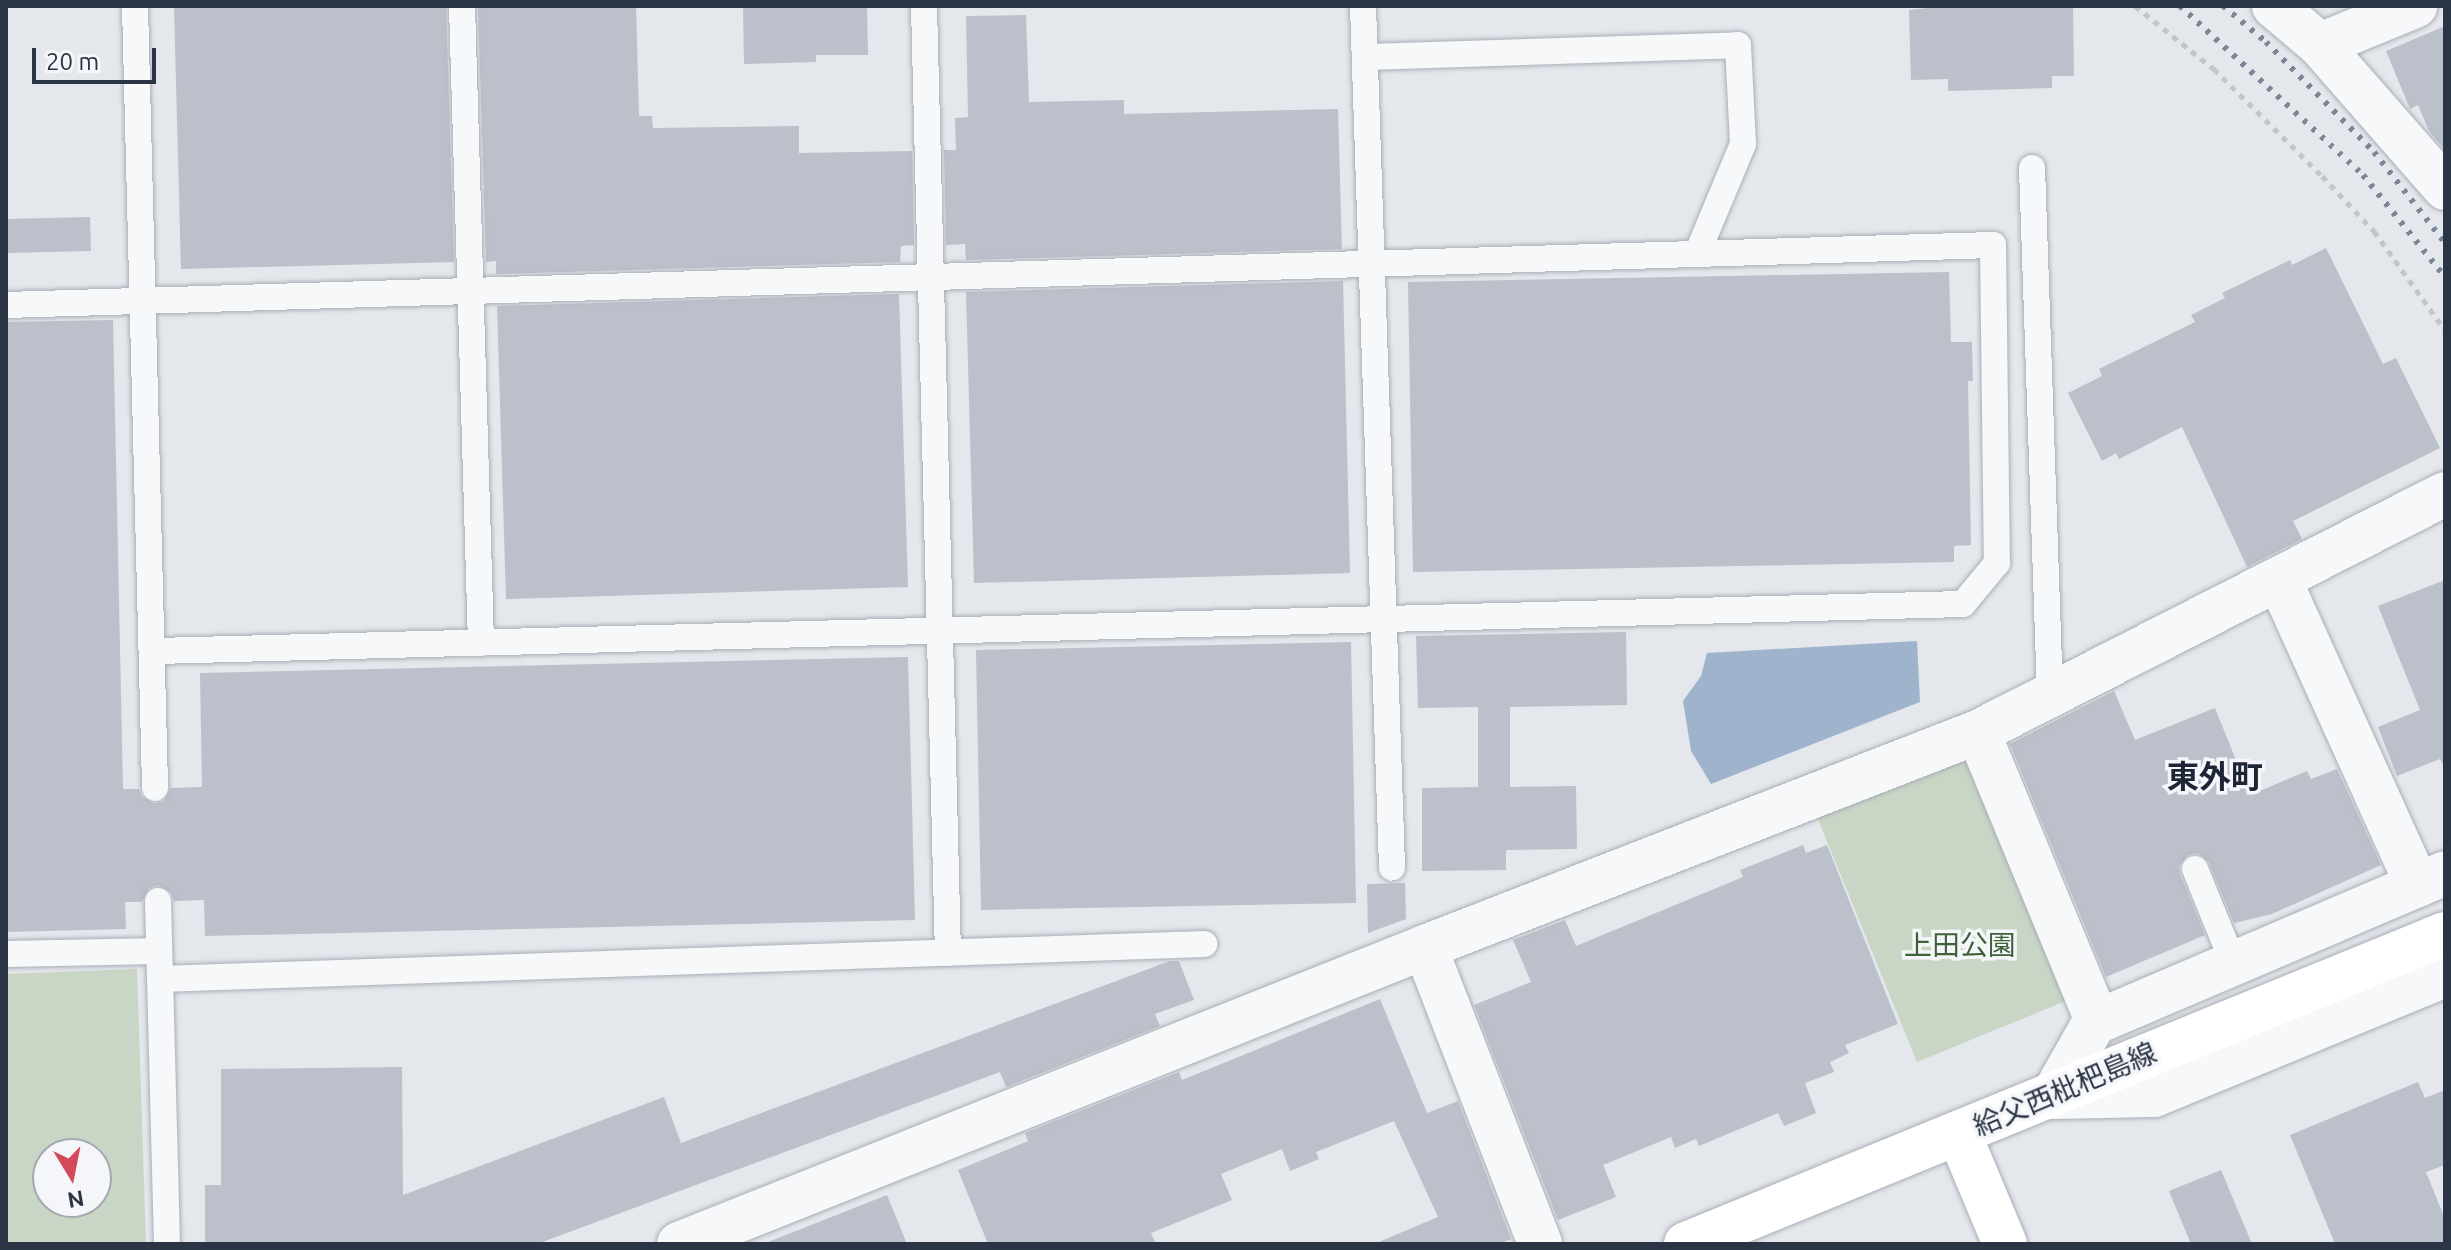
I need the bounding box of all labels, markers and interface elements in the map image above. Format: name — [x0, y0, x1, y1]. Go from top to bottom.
scale bar — [36, 32, 160, 82]
text: 20 m — [46, 48, 99, 75]
district label: 東外町 — [2167, 757, 2263, 795]
park label: 上田公園 — [1904, 928, 2016, 962]
street label: 給父西枇杷島線 — [1968, 1035, 2162, 1143]
north arrow — [32, 1138, 112, 1218]
text: N — [66, 1186, 86, 1214]

